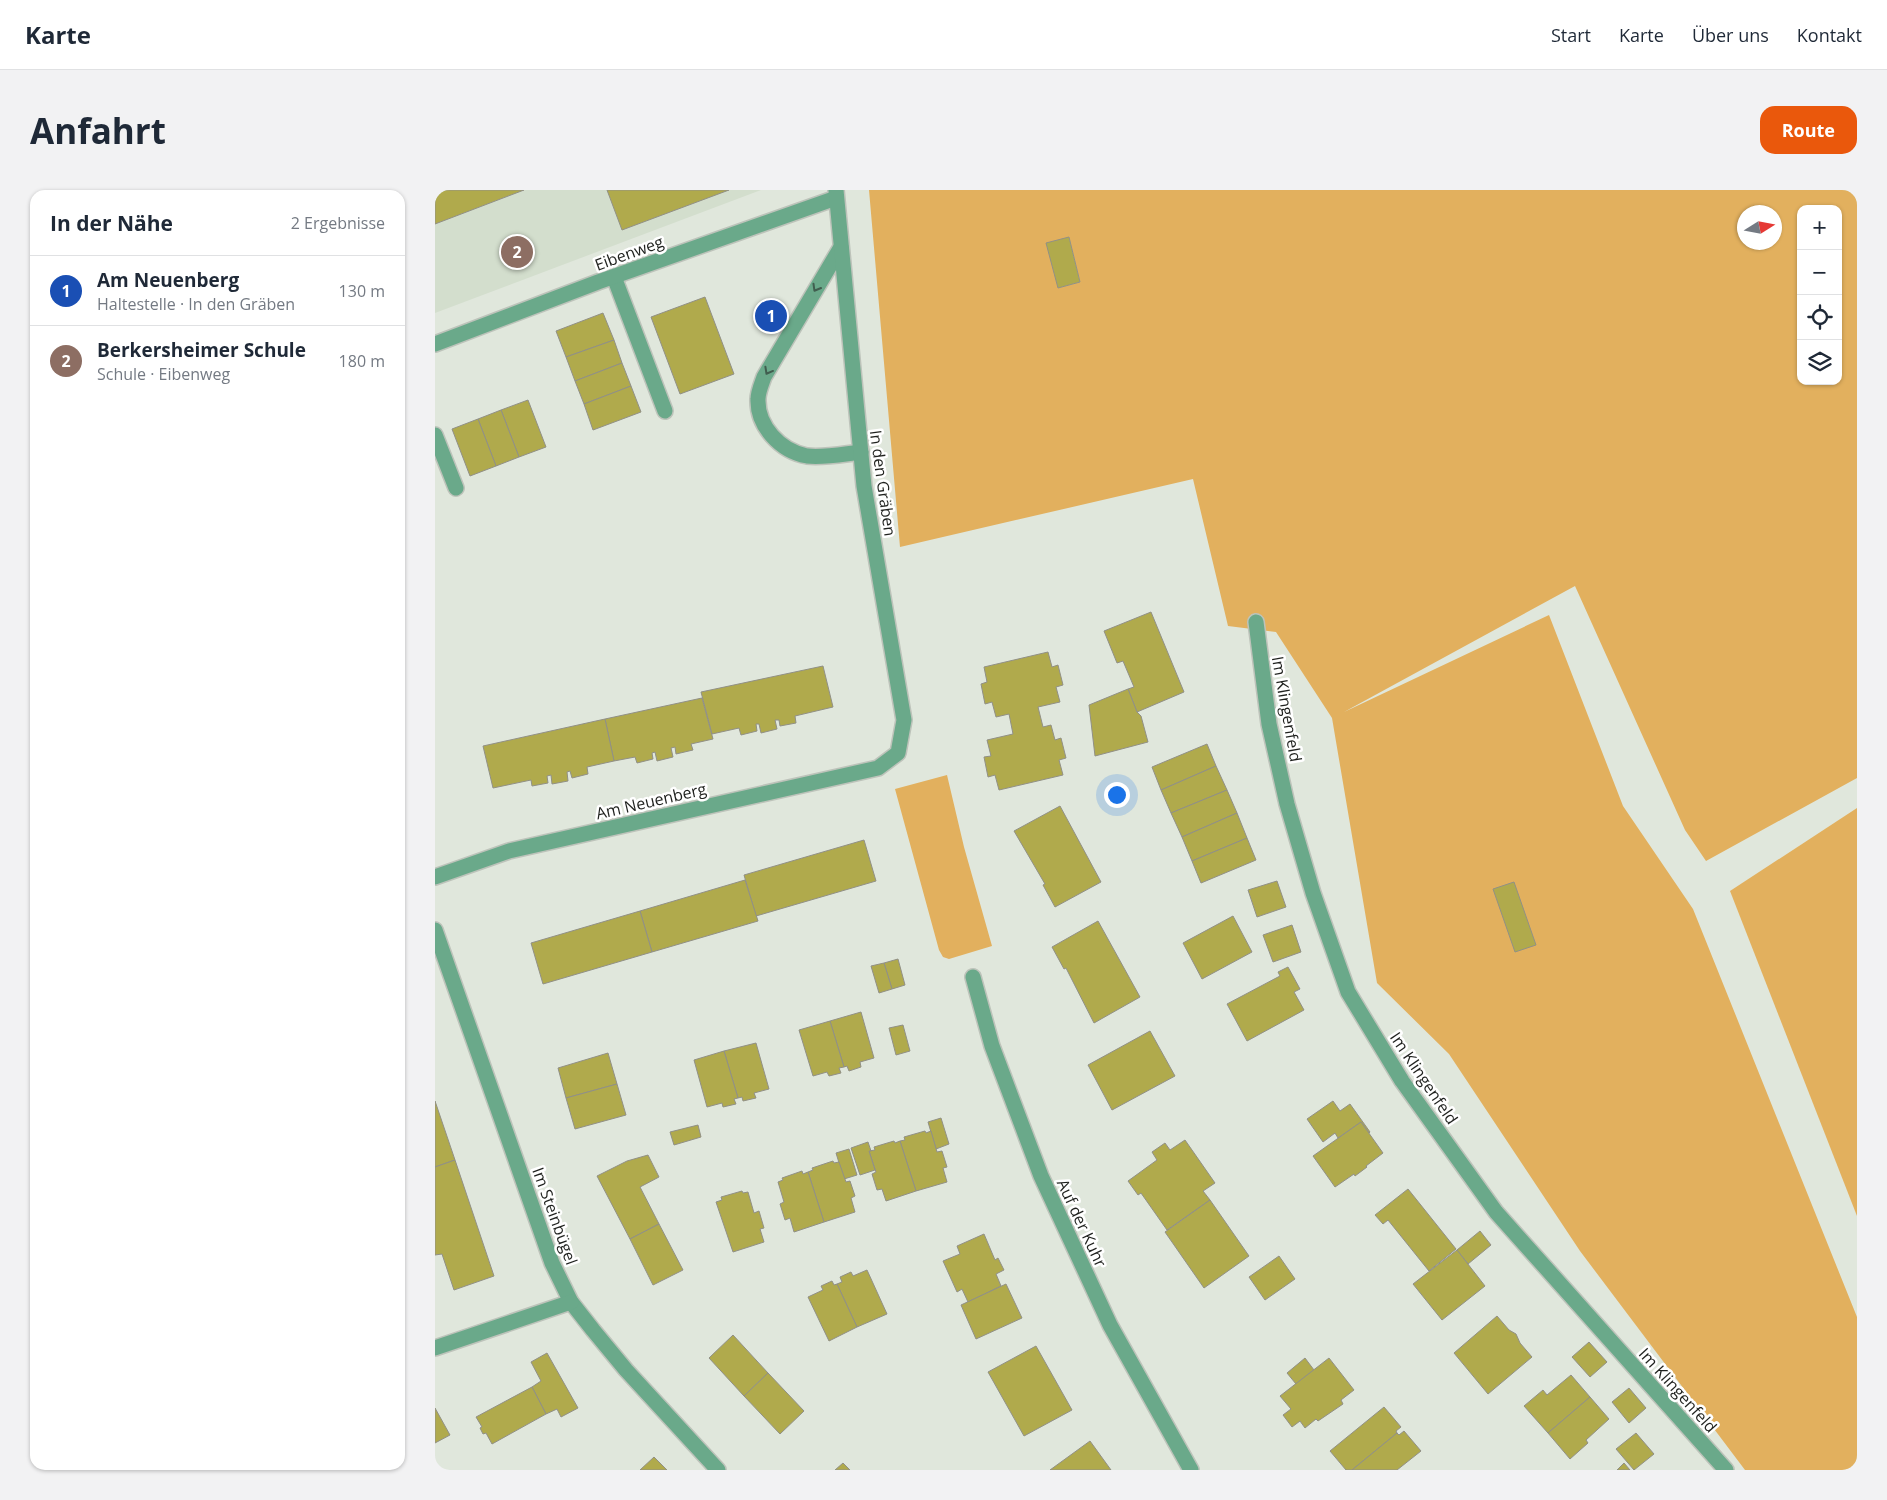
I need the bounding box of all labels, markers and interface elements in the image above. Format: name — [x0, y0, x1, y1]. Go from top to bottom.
text: Karte — [25, 18, 91, 51]
text: Start — [1551, 23, 1591, 47]
text: Karte — [1619, 23, 1664, 47]
text: Über uns — [1692, 23, 1769, 47]
text: Kontakt — [1797, 23, 1862, 47]
button: Route — [1760, 106, 1857, 154]
text: Anfahrt — [30, 107, 166, 154]
north arrow — [1737, 205, 1782, 250]
map controls — [1797, 205, 1842, 385]
button: + — [1797, 205, 1842, 250]
text: In der Nähe — [50, 209, 173, 237]
text: 2 Ergebnisse — [291, 212, 385, 234]
street label: Eibenweg — [592, 230, 667, 276]
pin: 2 — [501, 233, 533, 271]
button: − — [1797, 250, 1842, 295]
text: Am Neuenberg — [97, 267, 239, 293]
text: 1 — [61, 280, 71, 302]
text: 130 m — [339, 280, 385, 302]
one-way arrow — [813, 283, 823, 292]
text: Haltestelle · In den Gräben — [97, 293, 295, 315]
button: locate — [1797, 295, 1842, 340]
pin: 1 — [755, 297, 787, 335]
text: Berkersheimer Schule — [97, 337, 306, 363]
button: layers — [1797, 340, 1842, 385]
text: 2 — [61, 350, 71, 372]
text: 180 m — [339, 350, 385, 372]
text: Schule · Eibenweg — [97, 363, 230, 385]
one-way arrow — [764, 366, 774, 375]
street label: In den Gräben — [865, 429, 901, 537]
street label: Im Klingenfeld — [1267, 654, 1307, 764]
street label: Am Neuenberg — [594, 778, 709, 824]
your location — [1104, 782, 1130, 808]
street label: Im Klingenfeld — [1385, 1028, 1463, 1128]
street label: Im Steinbügel — [527, 1164, 583, 1268]
street label: Auf der Kuhr — [1052, 1175, 1112, 1271]
street label: Im Klingenfeld — [1634, 1343, 1722, 1437]

